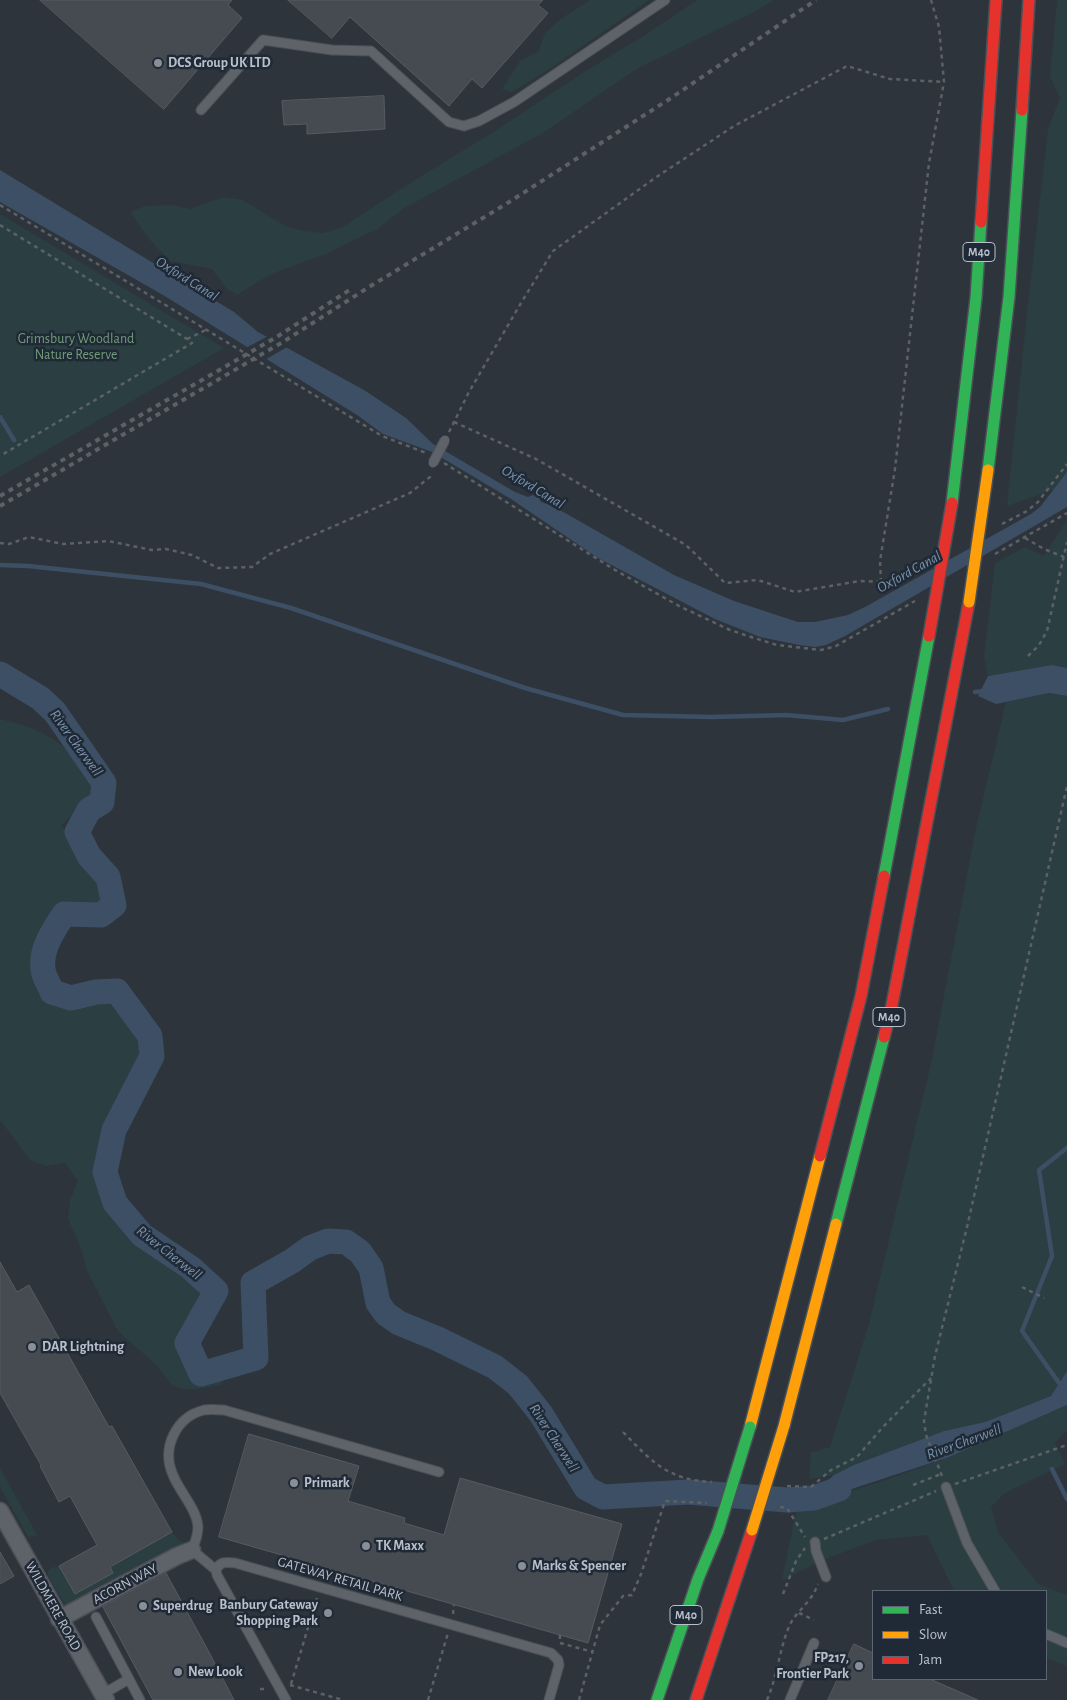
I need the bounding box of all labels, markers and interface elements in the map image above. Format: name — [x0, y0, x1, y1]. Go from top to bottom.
place label: DCS Group UK LTD — [168, 55, 271, 71]
marker: DCS Group UK LTD — [152, 57, 164, 69]
road number: M40 — [963, 242, 995, 262]
water label: Oxford Canal — [152, 253, 222, 305]
park label: Grimsbury Woodland Nature Reserve — [18, 331, 134, 364]
water label: Oxford Canal — [498, 461, 568, 513]
water label: Oxford Canal — [874, 547, 944, 597]
water label: River Cherwell — [46, 706, 106, 780]
road number: M40 — [873, 1008, 905, 1026]
water label: River Cherwell — [133, 1222, 205, 1284]
place label: DAR Lightning — [42, 1339, 124, 1355]
marker: DAR Lightning — [26, 1341, 38, 1353]
water label: River Cherwell — [525, 1400, 583, 1476]
water label: River Cherwell — [924, 1420, 1004, 1464]
place label: Primark — [304, 1475, 350, 1491]
marker: Primark — [288, 1477, 300, 1489]
place label: TK Maxx — [376, 1538, 424, 1554]
marker: TK Maxx — [360, 1540, 372, 1552]
street label: GATEWAY RETAIL PARK — [276, 1553, 404, 1605]
place label: Marks & Spencer — [532, 1558, 626, 1574]
street label: WILDMERE ROAD — [22, 1559, 84, 1653]
street label: ACORN WAY — [90, 1560, 160, 1608]
marker: Marks & Spencer — [516, 1560, 528, 1572]
legend — [872, 1590, 1047, 1680]
place label: Banbury Gateway Shopping Park — [219, 1597, 318, 1630]
place label: Superdrug — [153, 1598, 213, 1614]
marker: Superdrug — [137, 1600, 149, 1612]
text: Fast — [919, 1602, 942, 1617]
road number: M40 — [670, 1606, 702, 1624]
marker: Banbury Gateway Shopping Park — [322, 1607, 334, 1619]
text: Slow — [919, 1627, 947, 1642]
place label: FP217, Frontier Park — [776, 1650, 849, 1682]
text: Jam — [919, 1652, 942, 1667]
marker: FP217, Frontier Park — [853, 1660, 865, 1672]
place label: New Look — [188, 1664, 243, 1680]
marker: New Look — [172, 1666, 184, 1678]

